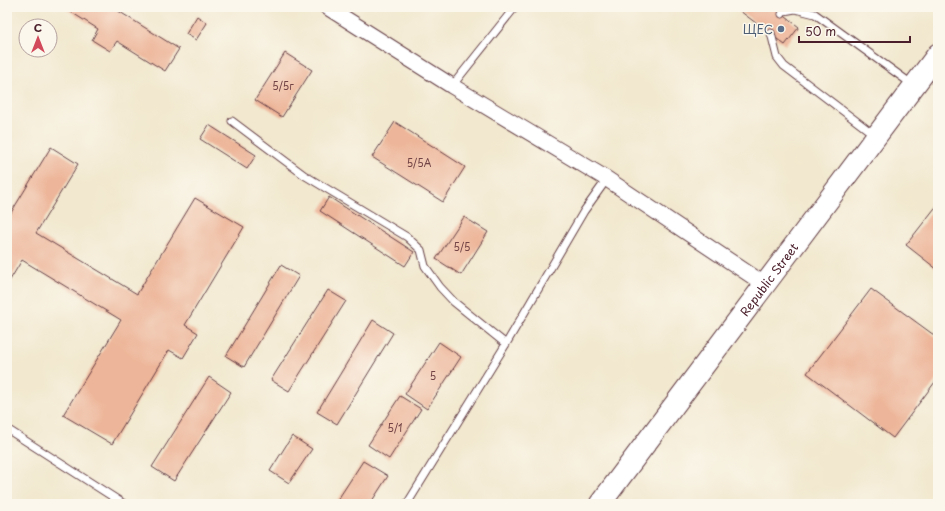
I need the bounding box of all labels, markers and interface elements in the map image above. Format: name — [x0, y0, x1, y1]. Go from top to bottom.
north arrow — [18, 18, 58, 58]
scale bar — [799, 18, 910, 44]
text: С — [34, 19, 42, 36]
place label: ЩЕС — [743, 20, 773, 38]
text: 50 m — [805, 22, 836, 40]
marker: ЩЕС — [776, 24, 786, 34]
house number: 5/5г — [272, 78, 294, 93]
house number: 5/5А — [407, 155, 432, 170]
house number: 5/5 — [454, 239, 470, 254]
street label: Republic Street — [735, 239, 802, 320]
house number: 5 — [430, 368, 436, 383]
house number: 5/1 — [387, 420, 403, 435]

